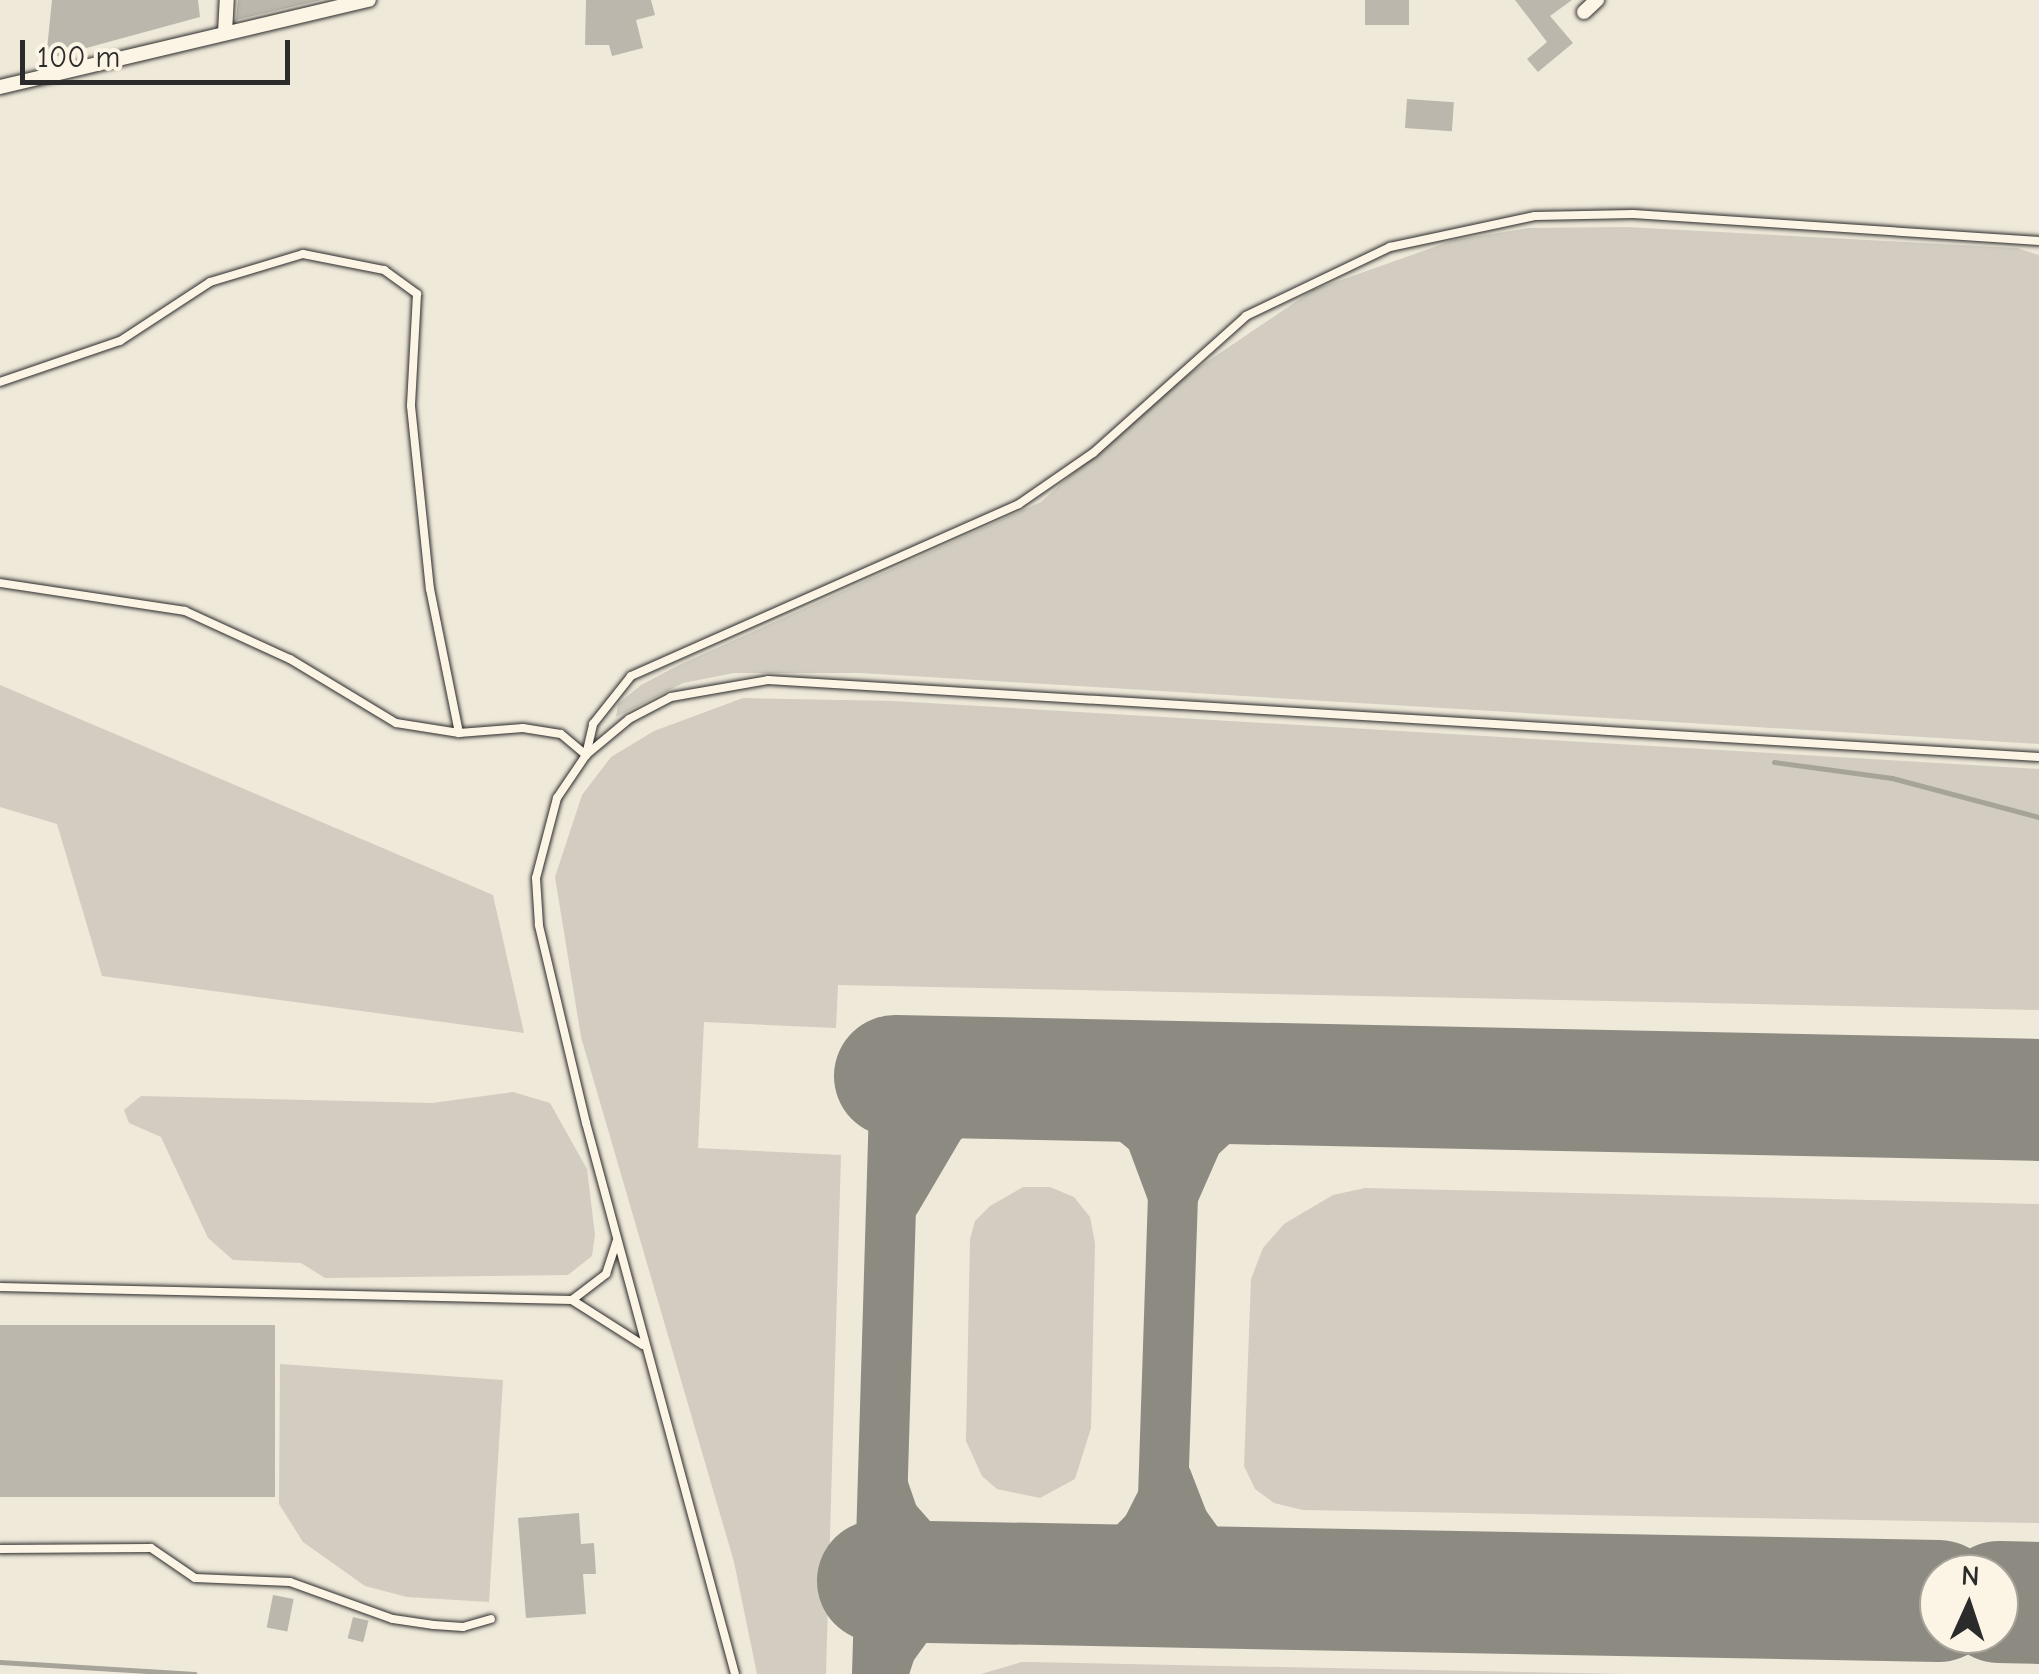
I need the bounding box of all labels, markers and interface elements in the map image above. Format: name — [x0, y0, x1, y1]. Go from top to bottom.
scale bar — [25, 20, 295, 82]
text: 100 m — [37, 40, 120, 75]
north arrow — [1919, 1554, 2019, 1654]
text: N — [1960, 1560, 1980, 1592]

